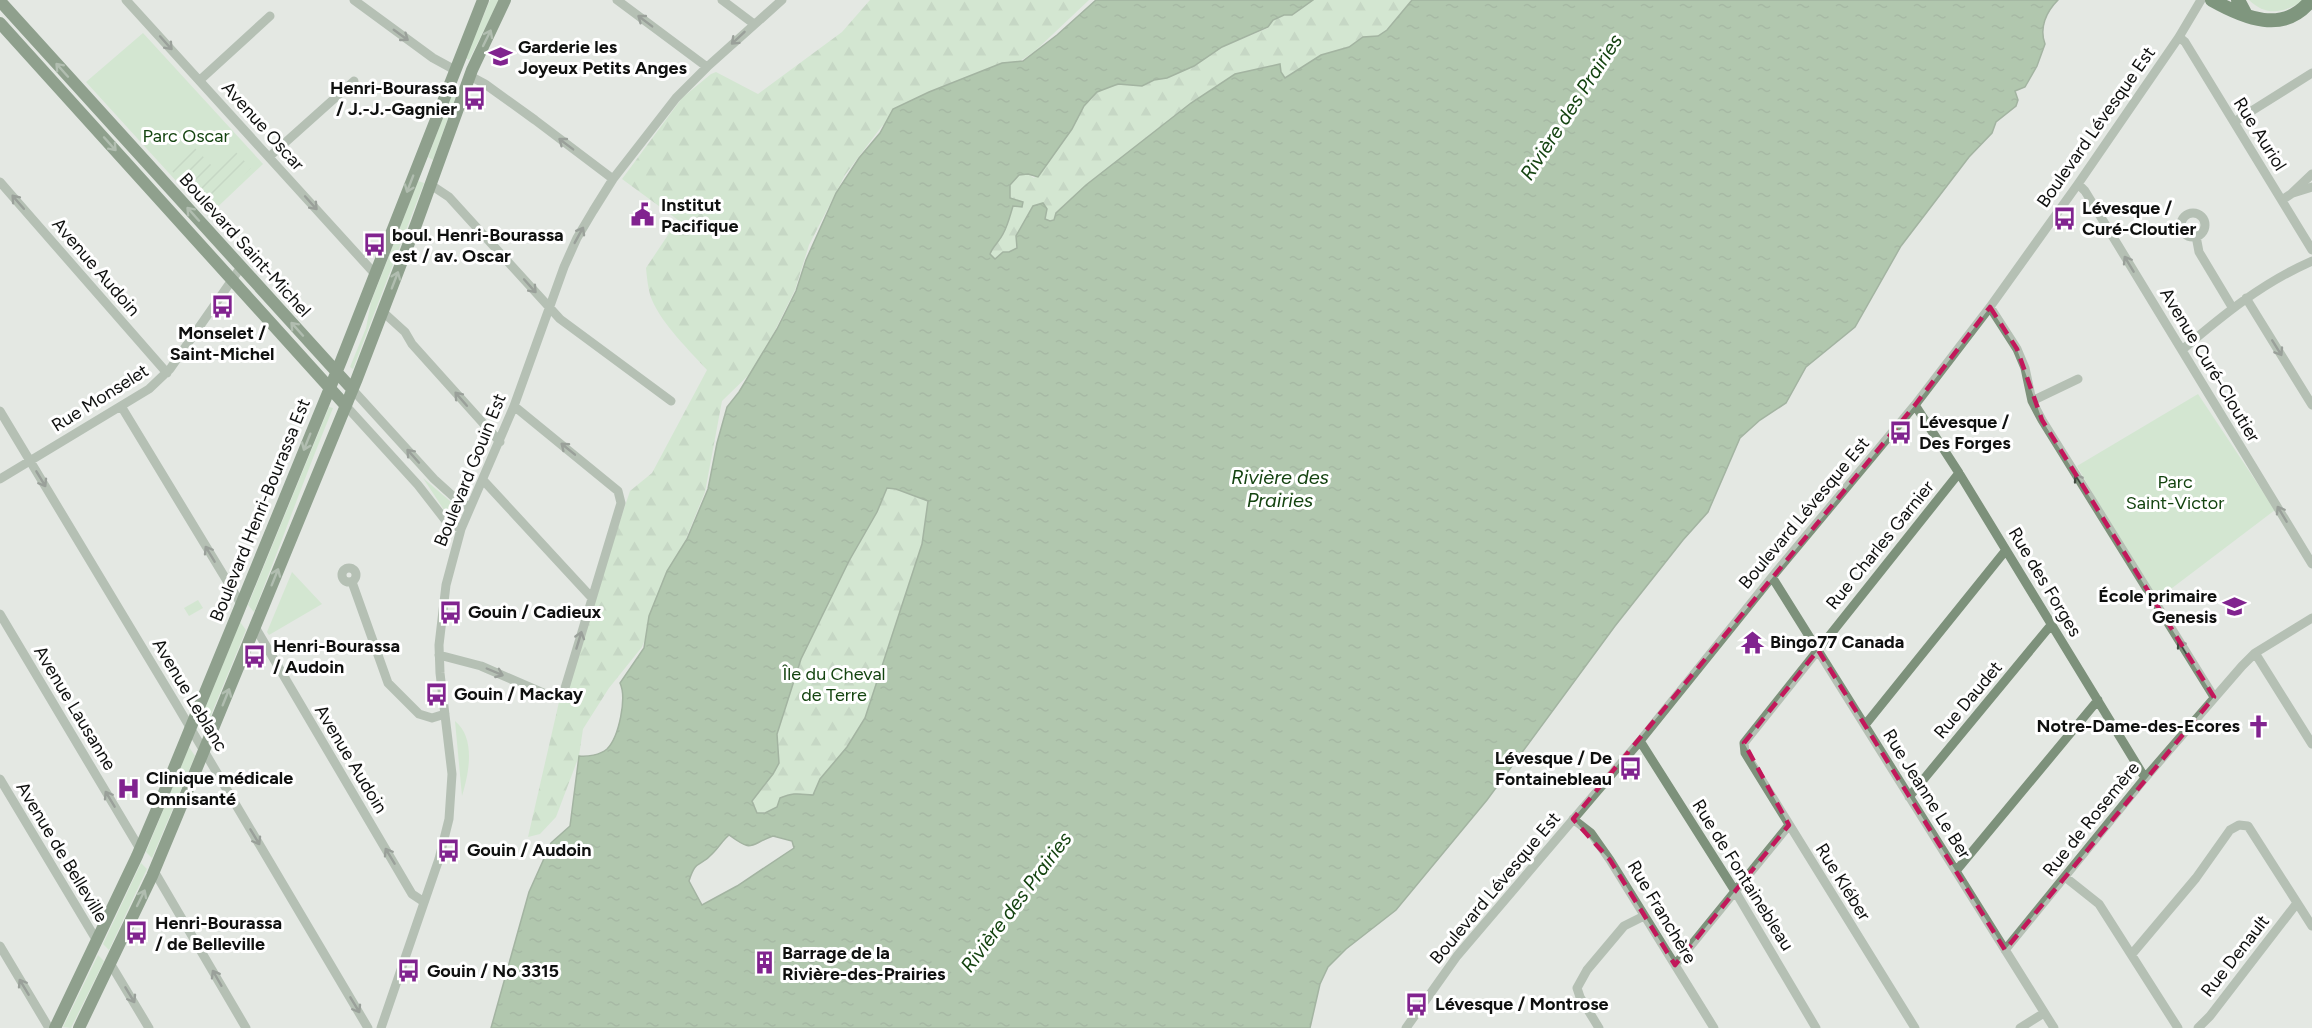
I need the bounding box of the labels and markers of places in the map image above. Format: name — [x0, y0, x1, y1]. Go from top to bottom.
place label: Garderie les Joyeux Petits Anges — [518, 36, 688, 79]
school or university icon: Garderie les Joyeux Petits Anges — [487, 44, 513, 70]
place label: Henri-Bourassa / J.-J.-Gagnier — [330, 77, 457, 120]
bus stop icon: Henri-Bourassa / J.-J.-Gagnier — [462, 85, 488, 111]
place label: Institut Pacifique — [661, 194, 738, 237]
place label: Lévesque / Curé-Cloutier — [2082, 197, 2197, 240]
public building icon: Institut Pacifique — [630, 202, 656, 228]
bus stop icon: Lévesque / Curé-Cloutier — [2051, 205, 2077, 231]
place label: boul. Henri-Bourassa est / av. Oscar — [392, 224, 564, 267]
bus stop icon: boul. Henri-Bourassa est / av. Oscar — [361, 232, 387, 258]
bus stop icon: Monselet / Saint-Michel — [209, 294, 235, 320]
place label: Monselet / Saint-Michel — [170, 322, 274, 365]
place label: Lévesque / Des Forges — [1919, 411, 2011, 454]
bus stop icon: Lévesque / Des Forges — [1888, 419, 1914, 445]
place label: École primaire Genesis — [2098, 585, 2218, 628]
school or university icon: École primaire Genesis — [2222, 593, 2248, 619]
bus stop icon: Gouin / Cadieux — [437, 599, 463, 625]
place label: Gouin / Cadieux — [468, 601, 602, 623]
temple icon: Bingo77 Canada — [1739, 629, 1765, 655]
place label: Bingo77 Canada — [1770, 631, 1904, 653]
place label: Henri-Bourassa / Audoin — [273, 635, 400, 678]
bus stop icon: Henri-Bourassa / Audoin — [242, 643, 268, 669]
bus stop icon: Gouin / Mackay — [423, 681, 449, 707]
place label: Gouin / Mackay — [454, 683, 584, 705]
church icon: Notre-Dame-des-Ecores — [2245, 713, 2271, 739]
place label: Notre-Dame-des-Ecores — [2037, 715, 2241, 737]
place label: Lévesque / De Fontainebleau — [1495, 747, 1612, 790]
bus stop icon: Lévesque / De Fontainebleau — [1617, 755, 1643, 781]
place label: Clinique médicale Omnisanté — [146, 767, 293, 810]
hospital icon: Clinique médicale Omnisanté — [115, 775, 141, 801]
bus stop icon: Gouin / Audoin — [436, 837, 462, 863]
place label: Gouin / Audoin — [467, 839, 592, 861]
place label: Henri-Bourassa / de Belleville — [155, 912, 282, 955]
bus stop icon: Henri-Bourassa / de Belleville — [124, 920, 150, 946]
place label: Barrage de la Rivière-des-Prairies — [782, 942, 946, 985]
building icon: Barrage de la Rivière-des-Prairies — [751, 950, 777, 976]
bus stop icon: Gouin / No 3315 — [396, 958, 422, 984]
place label: Gouin / No 3315 — [427, 960, 559, 982]
bus stop icon: Lévesque / Montrose — [1404, 991, 1430, 1017]
place label: Lévesque / Montrose — [1435, 993, 1609, 1015]

